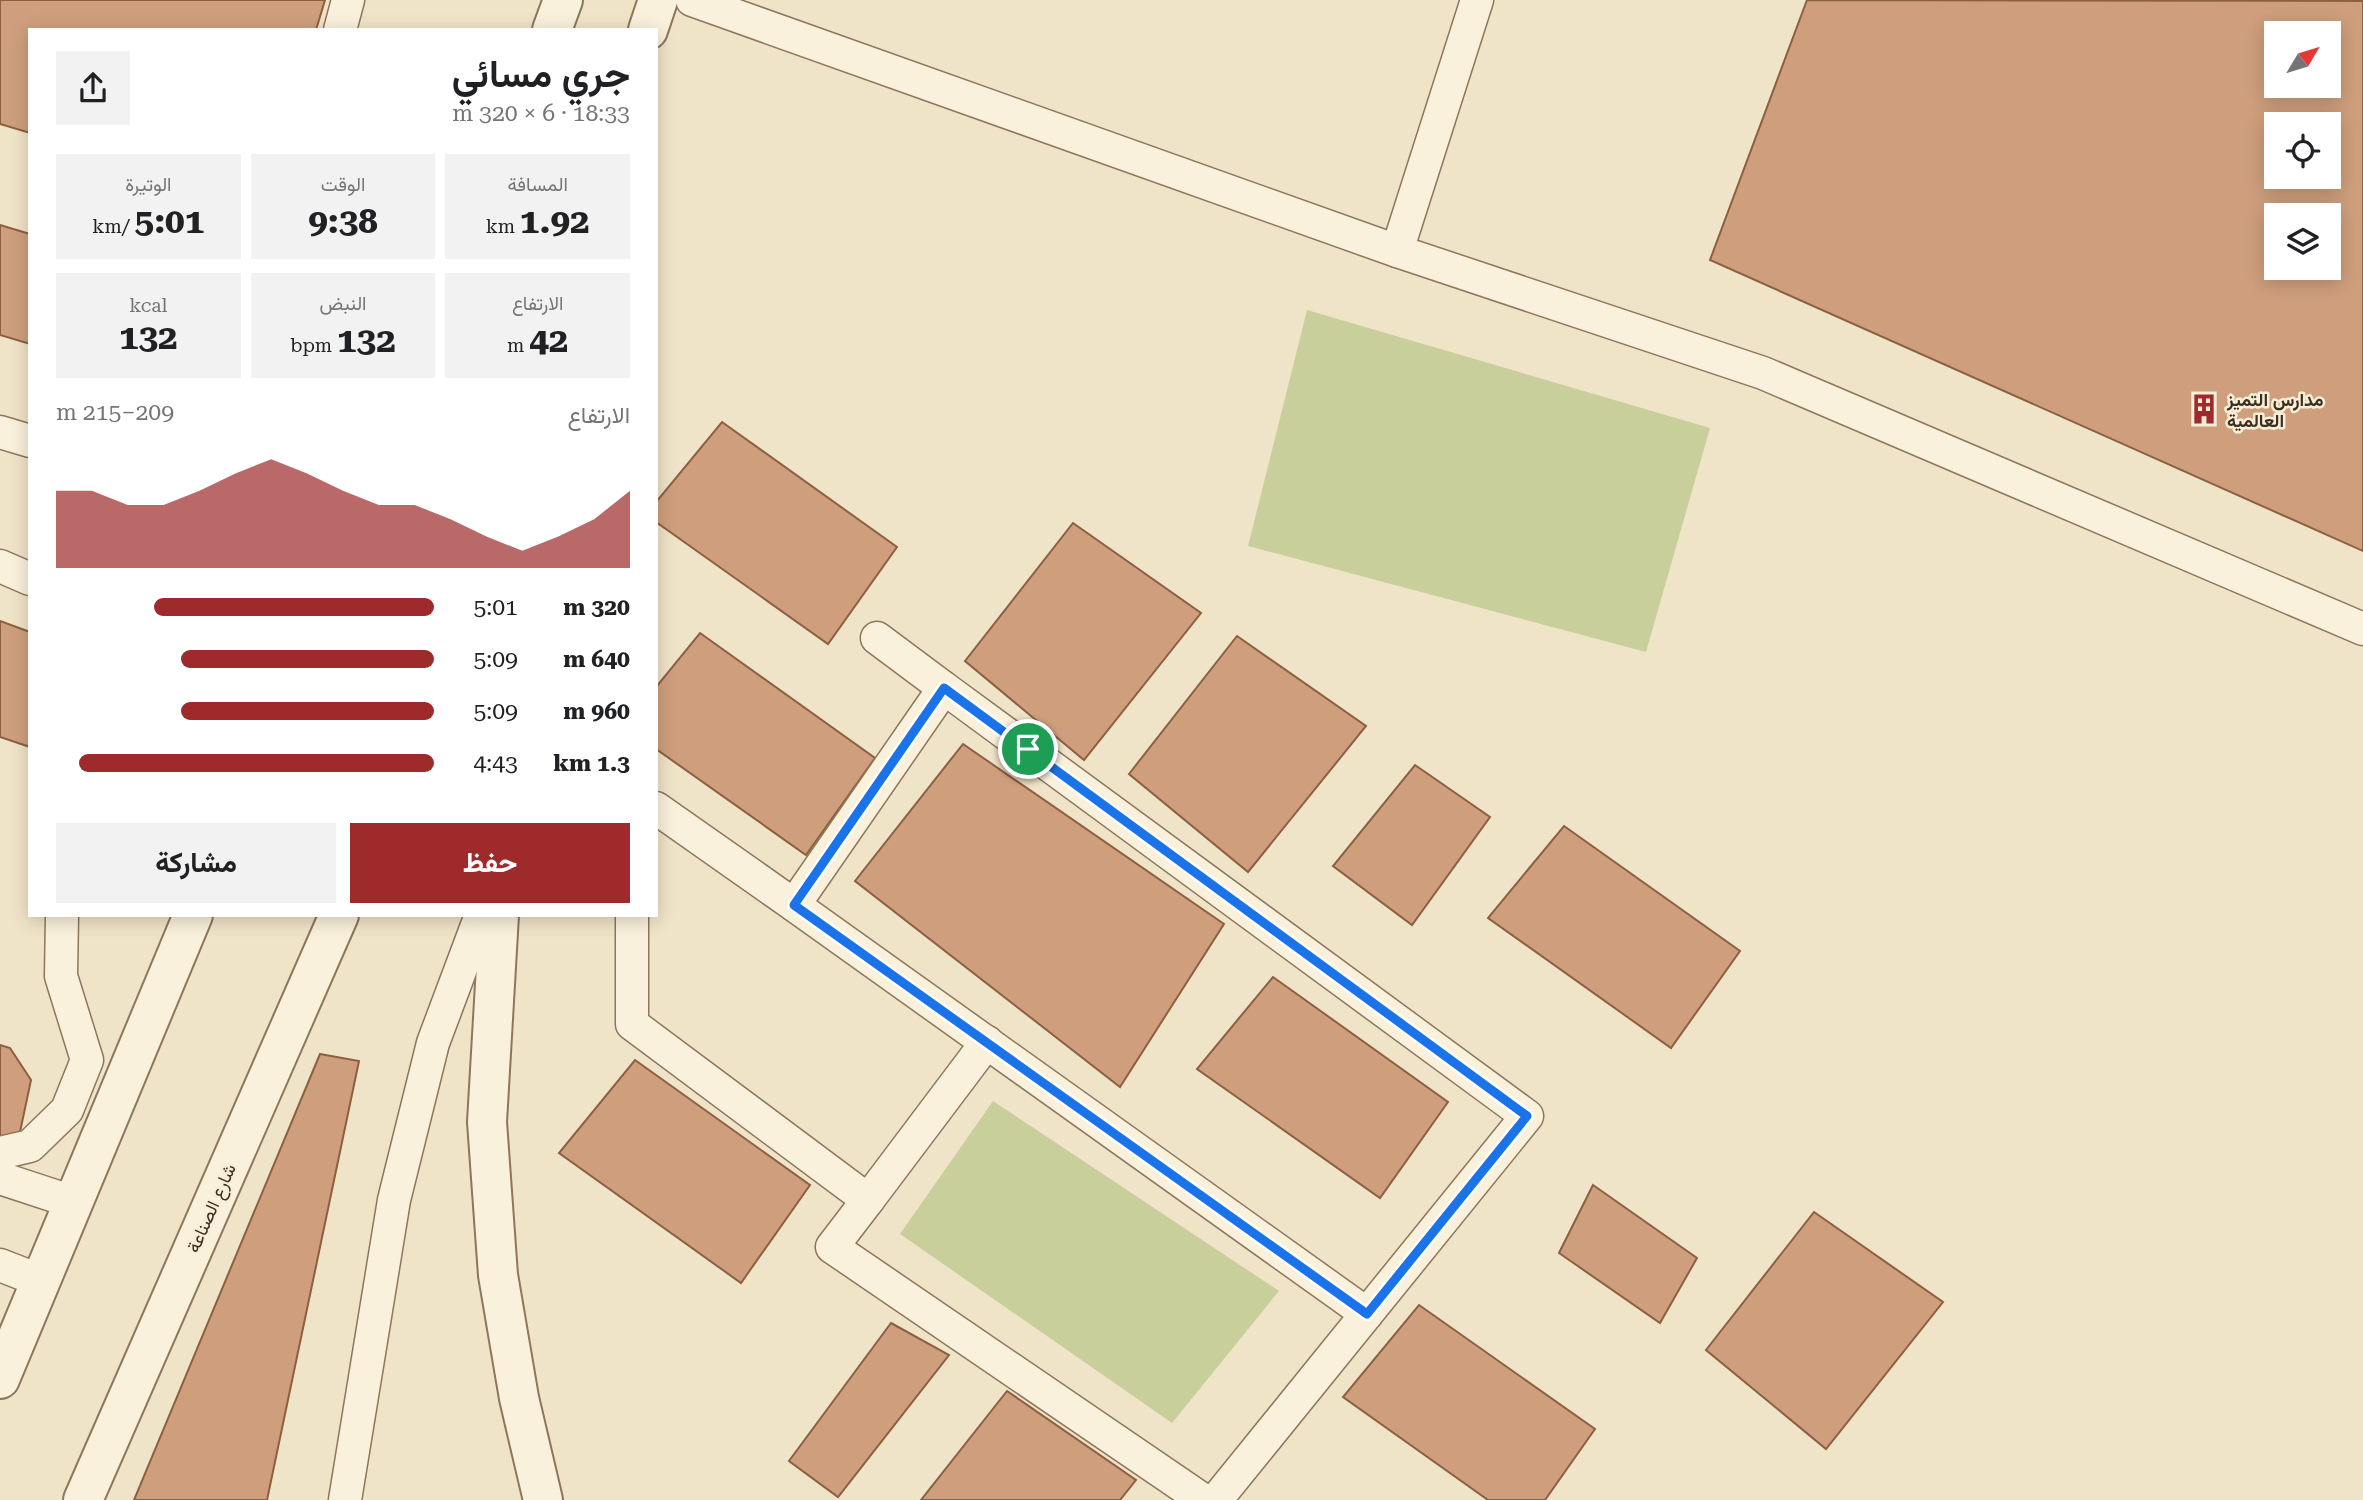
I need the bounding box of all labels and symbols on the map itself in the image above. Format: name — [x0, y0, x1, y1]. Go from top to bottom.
north arrow — [2264, 21, 2342, 98]
place label: مدارس التميز العالمية — [2226, 389, 2324, 432]
building icon: مدارس التميز العالمية — [2187, 392, 2221, 426]
pin — [998, 719, 1058, 779]
street label: شارع الصناعة — [182, 1160, 242, 1257]

